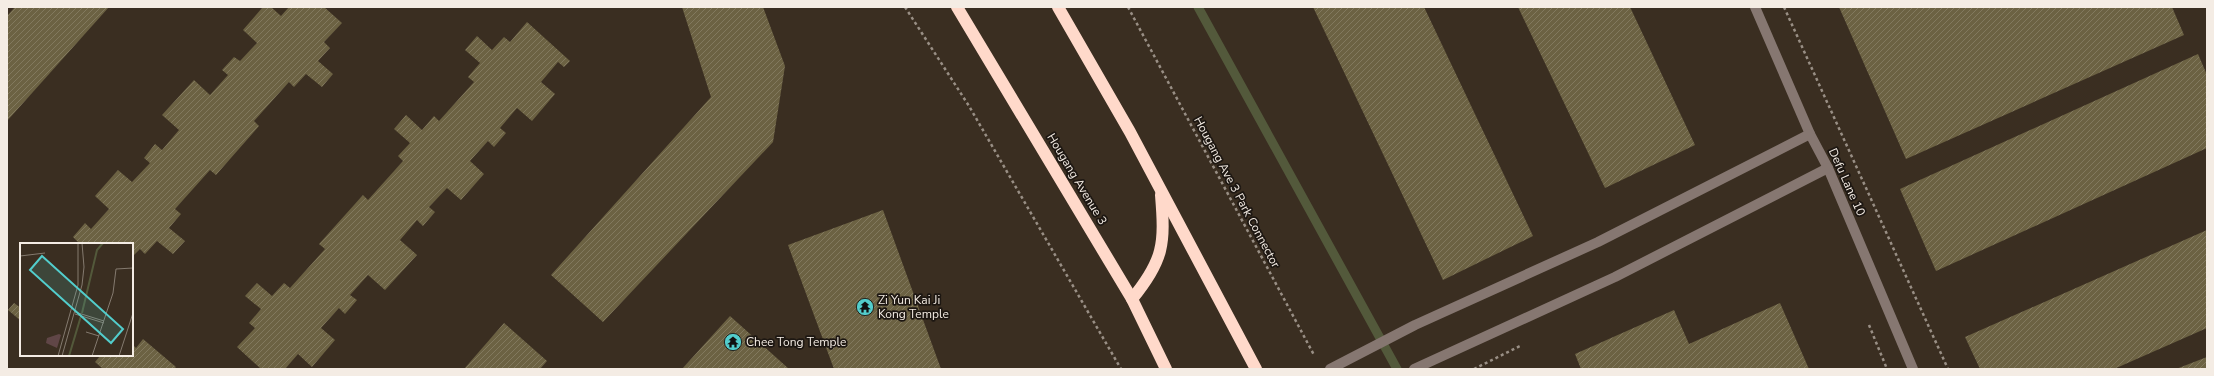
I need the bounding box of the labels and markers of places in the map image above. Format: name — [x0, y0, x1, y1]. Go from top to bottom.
place label: Zi Yun Kai Ji Kong Temple — [878, 292, 949, 322]
temple icon: Zi Yun Kai Ji Kong Temple — [855, 297, 875, 317]
temple icon: Chee Tong Temple — [723, 332, 743, 352]
place label: Chee Tong Temple — [746, 334, 847, 350]

